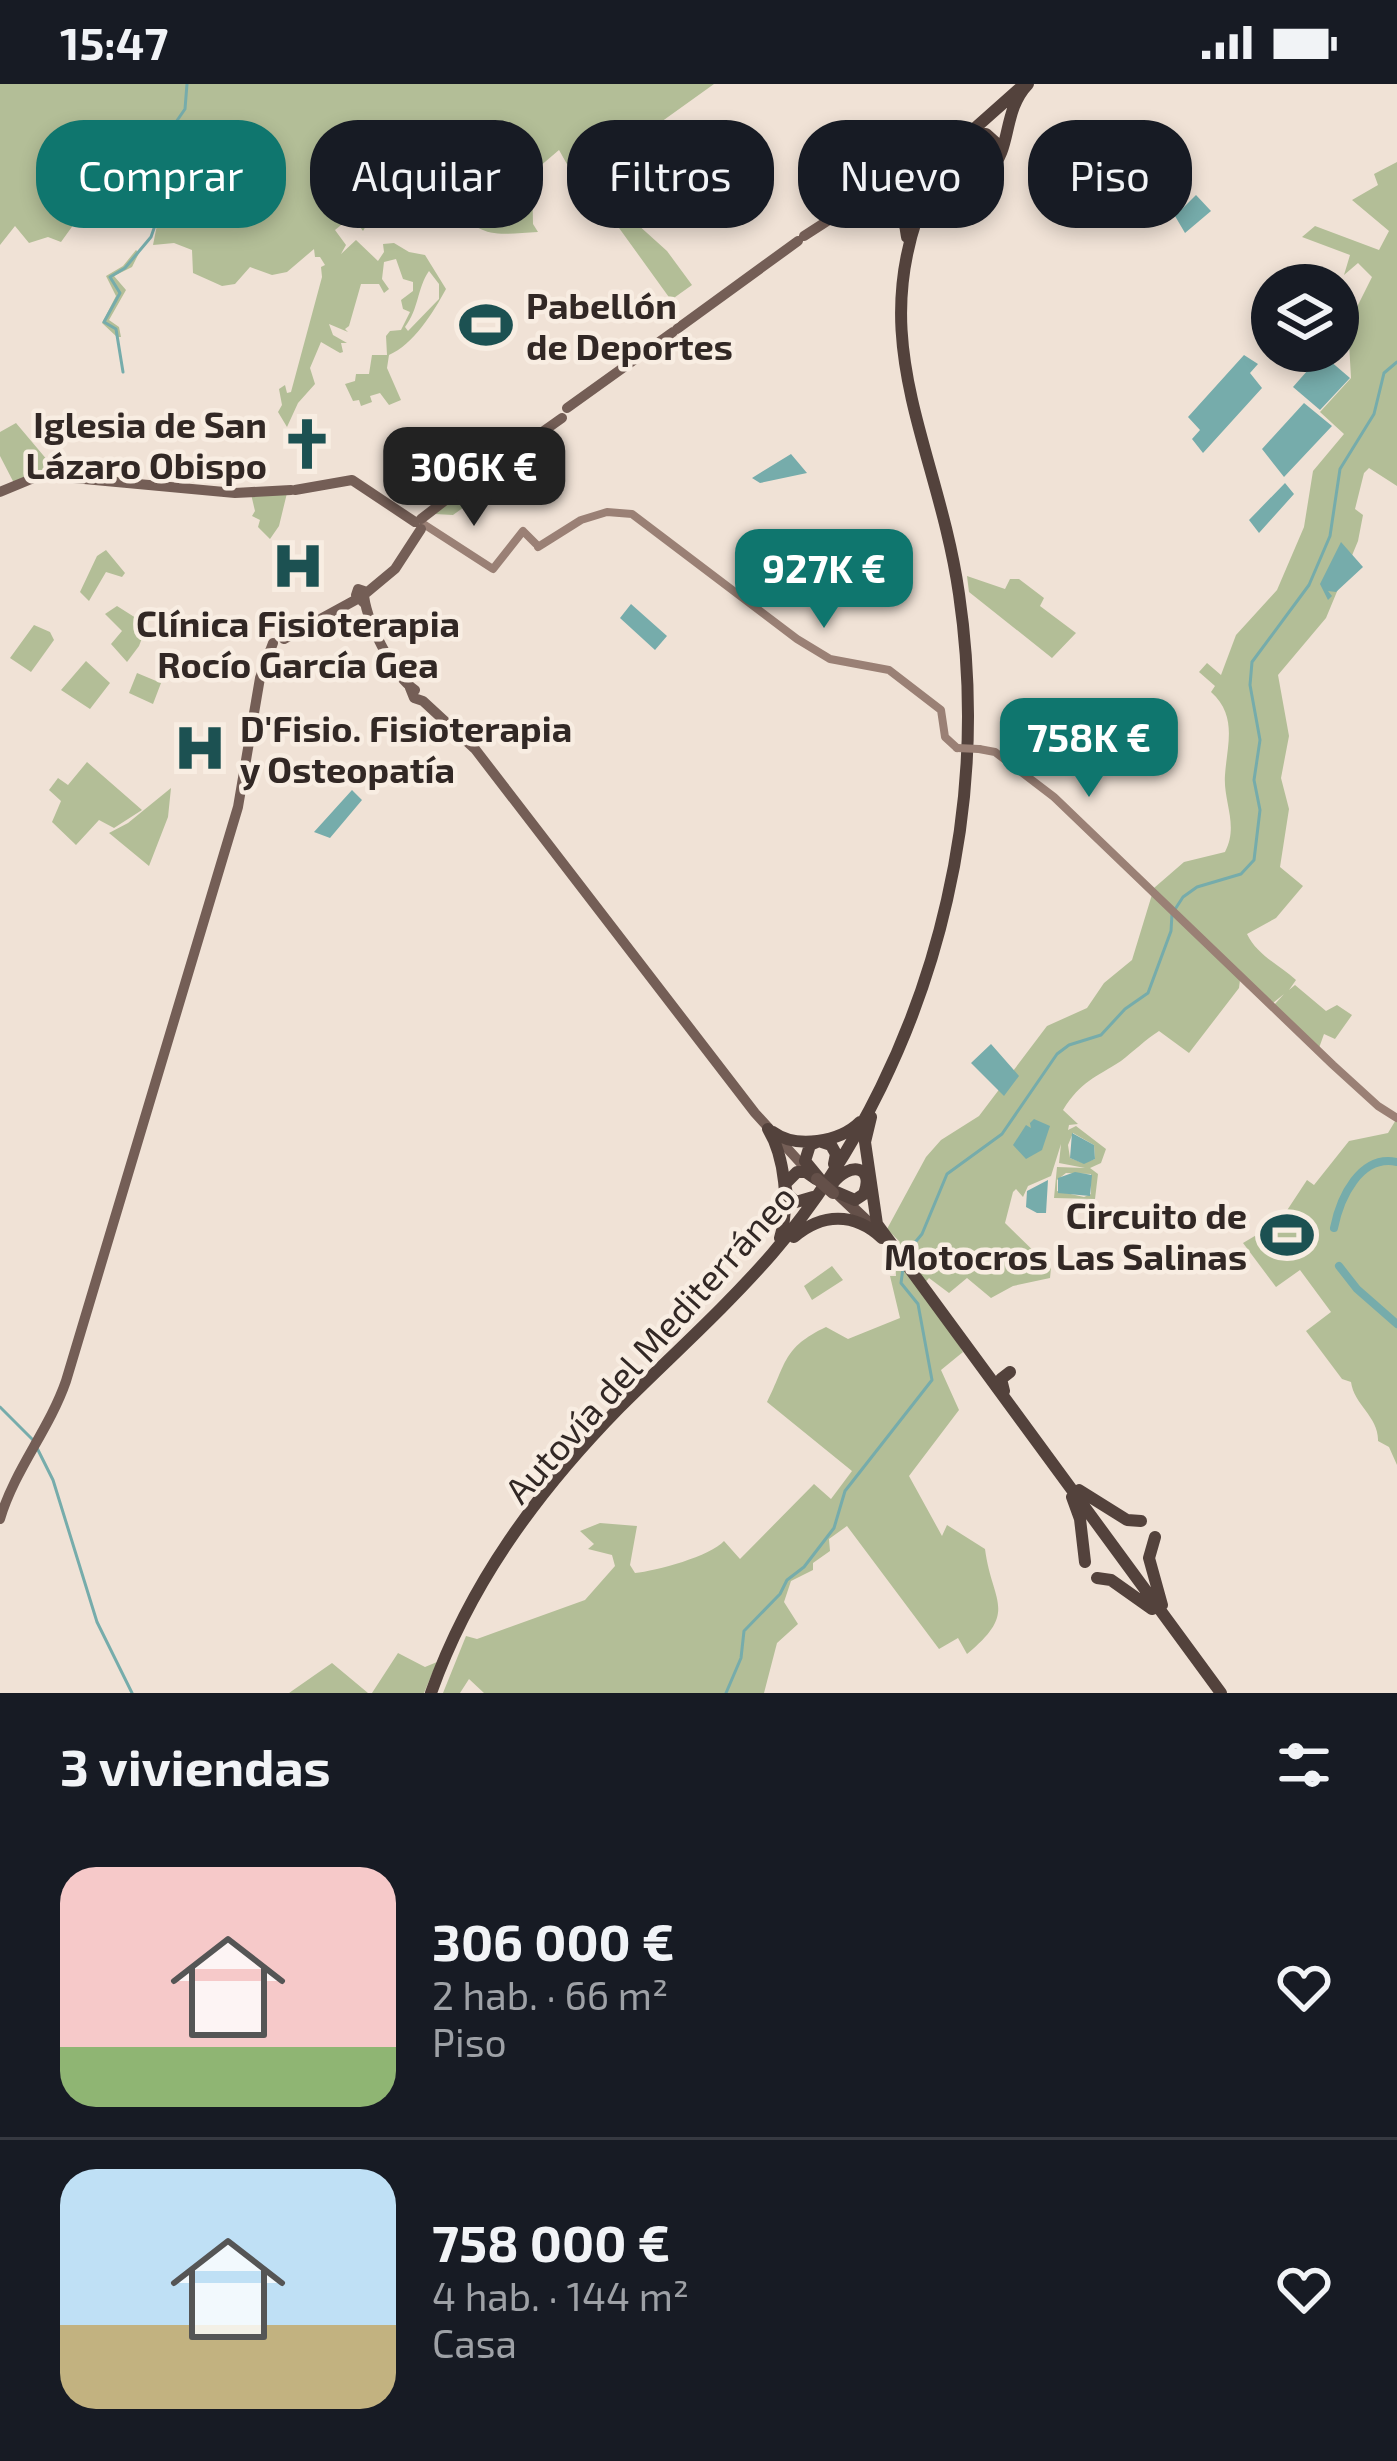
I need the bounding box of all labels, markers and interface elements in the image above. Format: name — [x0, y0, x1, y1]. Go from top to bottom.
text: 15:47 — [60, 15, 168, 69]
chip: Comprar — [36, 120, 286, 228]
chip: Alquilar — [310, 120, 543, 228]
chip: Filtros — [567, 120, 774, 228]
chip: Nuevo — [798, 120, 1004, 228]
chip: Piso — [1028, 120, 1192, 228]
map controls — [1251, 264, 1359, 372]
button: layers — [1251, 264, 1359, 372]
place label: Pabellón de Deportes — [526, 283, 733, 367]
sports icon: Pabellón de Deportes — [457, 296, 515, 354]
place label: Iglesia de San Lázaro Obispo — [26, 402, 267, 486]
church icon: Iglesia de San Lázaro Obispo — [278, 415, 336, 473]
pin: 306K € — [376, 427, 572, 529]
text: 306K € — [410, 442, 538, 489]
pin: 927K € — [726, 529, 922, 631]
hospital icon: Clínica Fisioterapia Rocío García Gea — [269, 537, 327, 595]
text: 927K € — [762, 544, 886, 591]
place label: Clínica Fisioterapia Rocío García Gea — [136, 601, 460, 685]
pin: 758K € — [991, 698, 1187, 800]
place label: D'Fisio. Fisioterapia y Osteopatía — [240, 706, 572, 791]
text: 758K € — [1027, 713, 1151, 760]
hospital icon: D'Fisio. Fisioterapia y Osteopatía — [171, 719, 229, 777]
street label: Autovía del Mediterráneo — [495, 1175, 803, 1511]
place label: Circuito de Motocros Las Salinas — [884, 1193, 1247, 1277]
sports icon: Circuito de Motocros Las Salinas — [1258, 1206, 1316, 1264]
icon: filters — [1271, 1732, 1337, 1798]
text: 3 viviendas — [60, 1735, 331, 1796]
text: 306 000 € — [432, 1910, 675, 1971]
icon: home — [156, 1915, 300, 2059]
icon: heart — [1271, 1954, 1337, 2020]
text: 2 hab. · 66 m² — [432, 1971, 668, 2018]
text: Piso — [432, 2018, 507, 2065]
text: 758 000 € — [432, 2211, 670, 2272]
icon: home — [156, 2217, 300, 2361]
icon: heart — [1271, 2256, 1337, 2322]
text: 4 hab. · 144 m² — [432, 2272, 689, 2319]
text: Casa — [432, 2319, 517, 2366]

